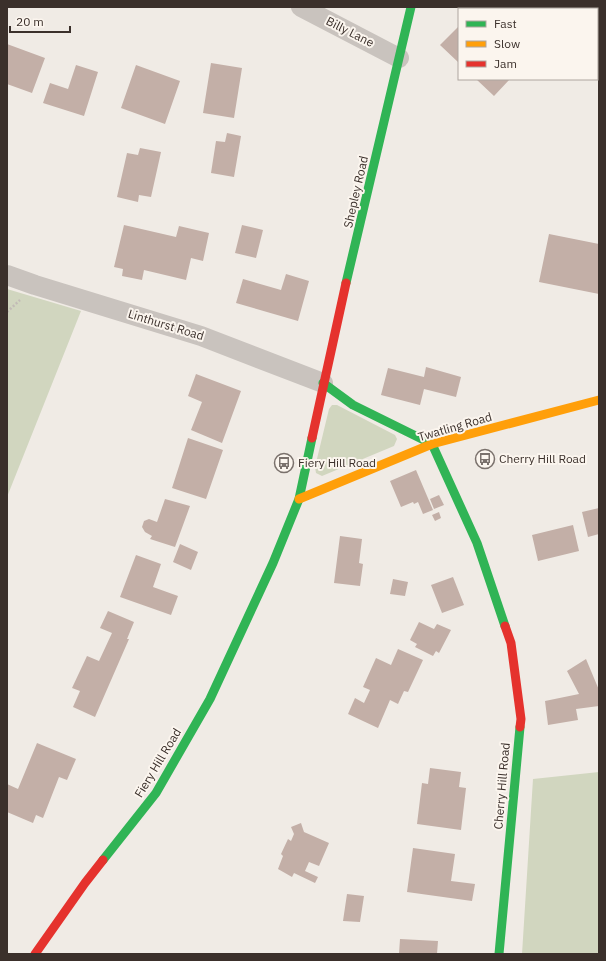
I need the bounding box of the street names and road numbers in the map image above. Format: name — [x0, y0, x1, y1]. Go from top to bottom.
street label: Billy Lane — [324, 13, 377, 50]
street label: Shepley Road — [340, 154, 371, 229]
street label: Linthurst Road — [126, 306, 206, 343]
street label: Twatling Road — [416, 409, 493, 444]
street label: Fiery Hill Road — [131, 725, 184, 800]
street label: Cherry Hill Road — [490, 742, 513, 830]

